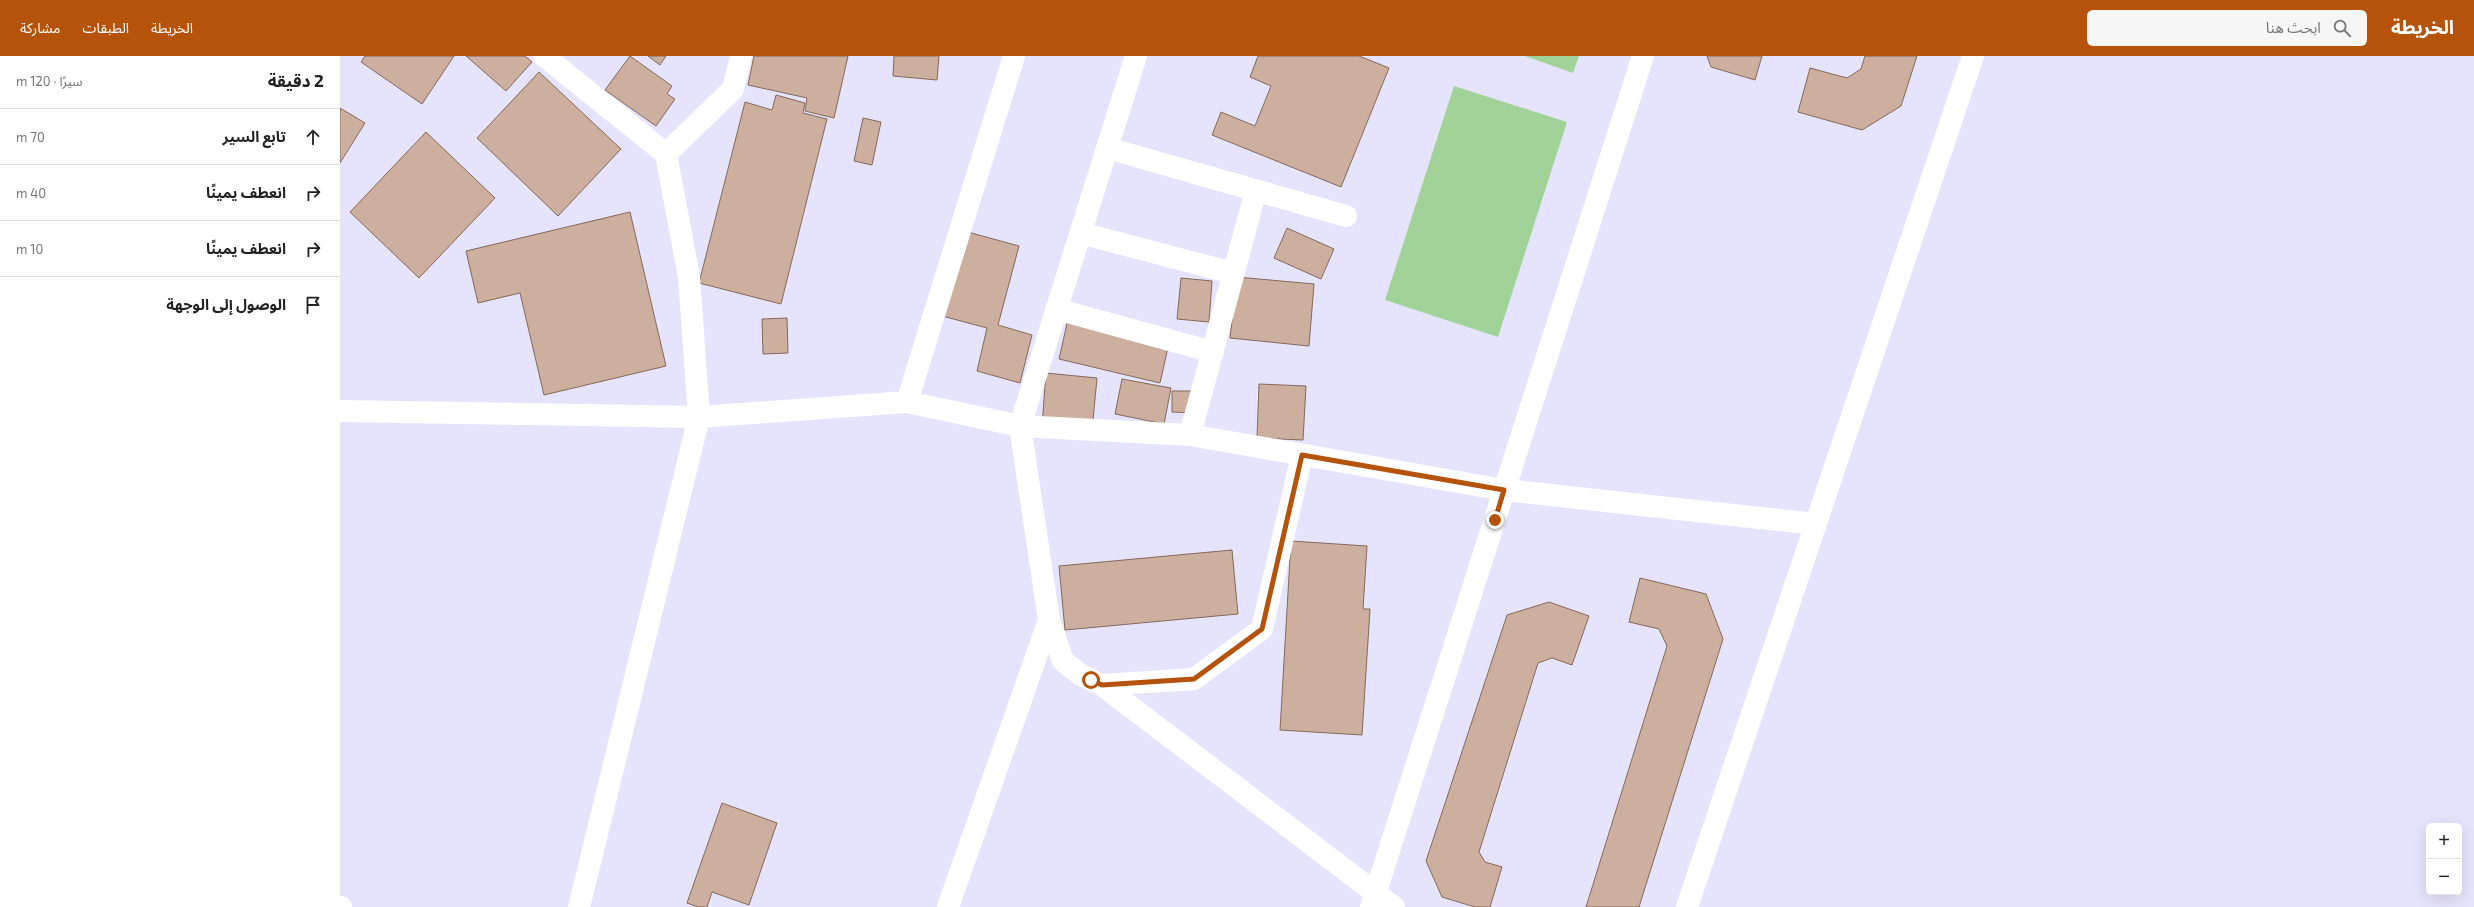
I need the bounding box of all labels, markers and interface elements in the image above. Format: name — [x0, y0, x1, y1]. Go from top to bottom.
search box — [2087, 10, 2367, 46]
text: الخريطة — [2391, 15, 2454, 38]
icon: search — [2331, 17, 2353, 39]
text: ابحث هنا — [2266, 18, 2321, 36]
text: مشاركة — [20, 19, 60, 36]
text: الطبقات — [82, 19, 129, 36]
text: الخريطة — [151, 19, 193, 36]
text: 2 دقيقة — [268, 70, 324, 90]
text: سيرًا · 120 m — [16, 73, 82, 89]
icon: ahead — [302, 126, 324, 148]
text: تابع السير — [223, 127, 286, 145]
text: 70 m — [16, 129, 45, 145]
icon: right — [302, 182, 324, 204]
text: انعطف يمينًا — [206, 183, 286, 201]
text: 40 m — [16, 185, 46, 201]
icon: right — [302, 238, 324, 260]
text: انعطف يمينًا — [206, 239, 286, 257]
text: 10 m — [16, 241, 43, 257]
icon: arrive — [302, 294, 324, 316]
text: الوصول إلى الوجهة — [166, 295, 286, 313]
route end — [1486, 511, 1504, 529]
route start — [1082, 671, 1100, 689]
map controls — [2426, 823, 2462, 895]
button: + — [2426, 823, 2462, 859]
button: − — [2426, 859, 2462, 895]

